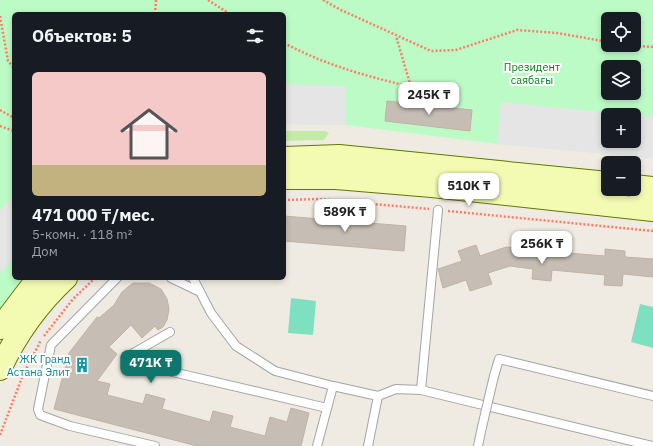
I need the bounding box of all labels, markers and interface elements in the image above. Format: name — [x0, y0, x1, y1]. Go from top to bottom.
map controls — [601, 12, 641, 196]
button: locate — [601, 12, 641, 52]
text: Объектов: 5 — [32, 25, 132, 47]
icon: filters — [244, 25, 266, 47]
park label: Президент саябағы — [504, 60, 560, 87]
button: layers — [601, 60, 641, 100]
pin: 245K ₸ — [396, 82, 462, 116]
text: 245K ₸ — [407, 86, 451, 103]
icon: home — [113, 98, 185, 170]
button: + — [601, 108, 641, 148]
button: − — [601, 156, 641, 196]
pin: 510K ₸ — [436, 173, 502, 207]
text: 510K ₸ — [447, 177, 491, 194]
pin: 589K ₸ — [312, 199, 378, 233]
text: 589K ₸ — [323, 203, 367, 220]
text: 471 000 ₸/мес. — [32, 204, 155, 226]
text: 5-комн. · 118 m² — [32, 226, 132, 243]
pin: 256K ₸ — [509, 231, 575, 265]
text: 256K ₸ — [520, 235, 564, 252]
text: Дом — [32, 243, 58, 260]
pin: 471K ₸ — [118, 350, 184, 384]
place label: ЖК Гранд Астана Элит — [7, 352, 70, 379]
text: 471K ₸ — [129, 354, 173, 371]
building icon: ЖК Гранд Астана Элит — [73, 356, 91, 374]

